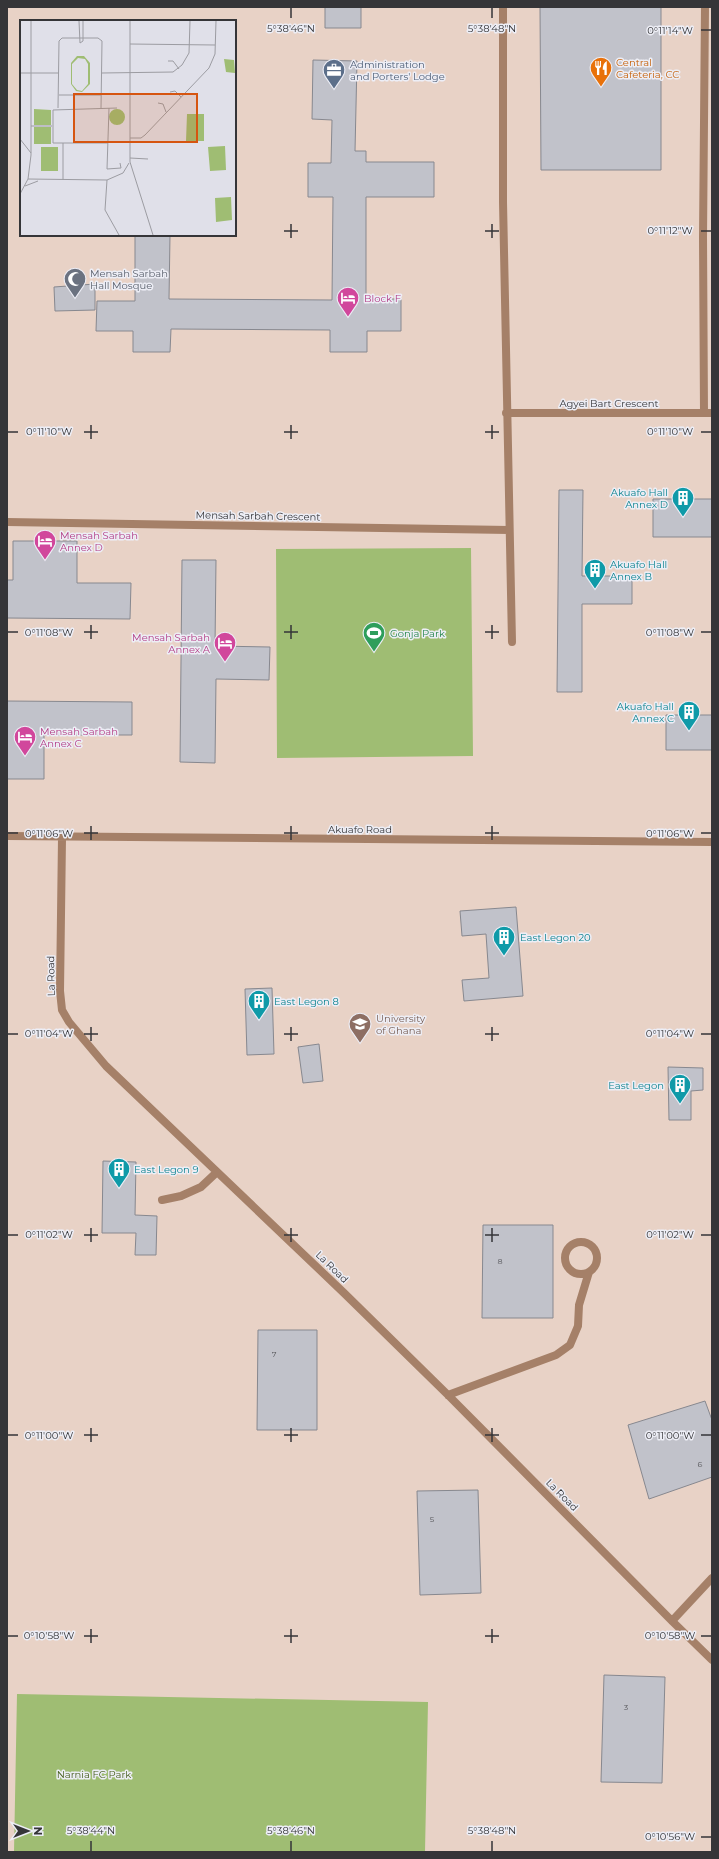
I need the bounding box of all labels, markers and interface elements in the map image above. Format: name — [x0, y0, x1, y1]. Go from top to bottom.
inset map — [20, 20, 236, 236]
text: 5°38'46"N — [267, 22, 315, 35]
text: 5°38'48"N — [468, 22, 516, 35]
text: 0°11'14"W — [647, 24, 693, 37]
restaurant icon: Central Cafeteria, CC — [588, 55, 614, 88]
place label: Central Cafeteria, CC — [616, 56, 679, 81]
office icon: Administration and Porters' Lodge — [321, 57, 347, 90]
place label: Administration and Porters' Lodge — [350, 58, 445, 83]
text: 0°11'12"W — [647, 224, 693, 237]
mosque icon: Mensah Sarbah Hall Mosque — [62, 266, 88, 299]
place label: Mensah Sarbah Hall Mosque — [90, 267, 168, 292]
hotel icon: Block F — [335, 285, 361, 318]
place label: Block F — [364, 292, 401, 305]
street label: Agyei Bart Crescent — [559, 397, 659, 410]
text: 0°11'10"W — [26, 425, 72, 438]
text: 0°11'10"W — [647, 425, 693, 438]
building icon: Akuafo Hall Annex D — [670, 485, 696, 518]
place label: Akuafo Hall Annex D — [611, 486, 668, 511]
street label: Mensah Sarbah Crescent — [195, 508, 321, 524]
hotel icon: Mensah Sarbah Annex D — [32, 528, 58, 561]
place label: Mensah Sarbah Annex D — [60, 529, 138, 554]
building icon: Akuafo Hall Annex B — [582, 557, 608, 590]
place label: Akuafo Hall Annex B — [610, 558, 667, 583]
sports icon: Gonja Park — [361, 620, 387, 653]
text: 0°11'08"W — [25, 626, 73, 639]
text: 0°11'08"W — [646, 626, 694, 639]
place label: Gonja Park — [390, 627, 445, 640]
hotel icon: Mensah Sarbah Annex A — [212, 630, 238, 663]
place label: Mensah Sarbah Annex A — [132, 631, 211, 656]
building icon: Akuafo Hall Annex C — [676, 699, 702, 732]
place label: Akuafo Hall Annex C — [617, 700, 674, 725]
hotel icon: Mensah Sarbah Annex C — [12, 724, 38, 757]
place label: Mensah Sarbah Annex C — [40, 725, 118, 750]
street label: Akuafo Road — [328, 823, 392, 836]
text: 0°11'06"W — [25, 827, 73, 840]
text: 0°11'06"W — [646, 827, 694, 840]
building icon: East Legon 20 — [491, 924, 517, 957]
place label: East Legon 20 — [520, 931, 591, 944]
street label: La Road — [44, 956, 58, 996]
building icon: East Legon 8 — [246, 988, 272, 1021]
place label: East Legon 8 — [274, 995, 339, 1008]
school or university icon: University of Ghana — [347, 1011, 373, 1044]
place label: University of Ghana — [376, 1012, 426, 1037]
text: 0°11'04"W — [25, 1027, 73, 1040]
text: 0°11'04"W — [646, 1027, 694, 1040]
building icon: East Legon — [667, 1072, 693, 1105]
place label: East Legon — [608, 1079, 664, 1092]
building icon: East Legon 9 — [106, 1156, 132, 1189]
place label: East Legon 9 — [134, 1163, 199, 1176]
text: 0°11'02"W — [25, 1228, 73, 1241]
text: 0°11'02"W — [646, 1228, 694, 1241]
street label: La Road — [313, 1248, 351, 1286]
house number: 8 — [497, 1256, 503, 1266]
house number: 7 — [272, 1349, 277, 1359]
text: 0°11'00"W — [25, 1429, 73, 1442]
text: 0°11'00"W — [646, 1429, 694, 1442]
house number: 6 — [698, 1459, 703, 1469]
street label: La Road — [543, 1476, 581, 1514]
house number: 5 — [430, 1514, 435, 1524]
text: 0°10'58"W — [24, 1629, 74, 1642]
text: 0°10'58"W — [645, 1629, 695, 1642]
house number: 3 — [624, 1702, 629, 1712]
park label: Narnia FC Park — [57, 1768, 131, 1781]
north arrow — [8, 1811, 48, 1851]
text: 5°38'44"N — [67, 1824, 115, 1837]
text: 5°38'46"N — [267, 1824, 315, 1837]
text: 5°38'48"N — [468, 1824, 516, 1837]
text: N — [31, 1827, 45, 1835]
text: 0°10'56"W — [645, 1830, 695, 1843]

